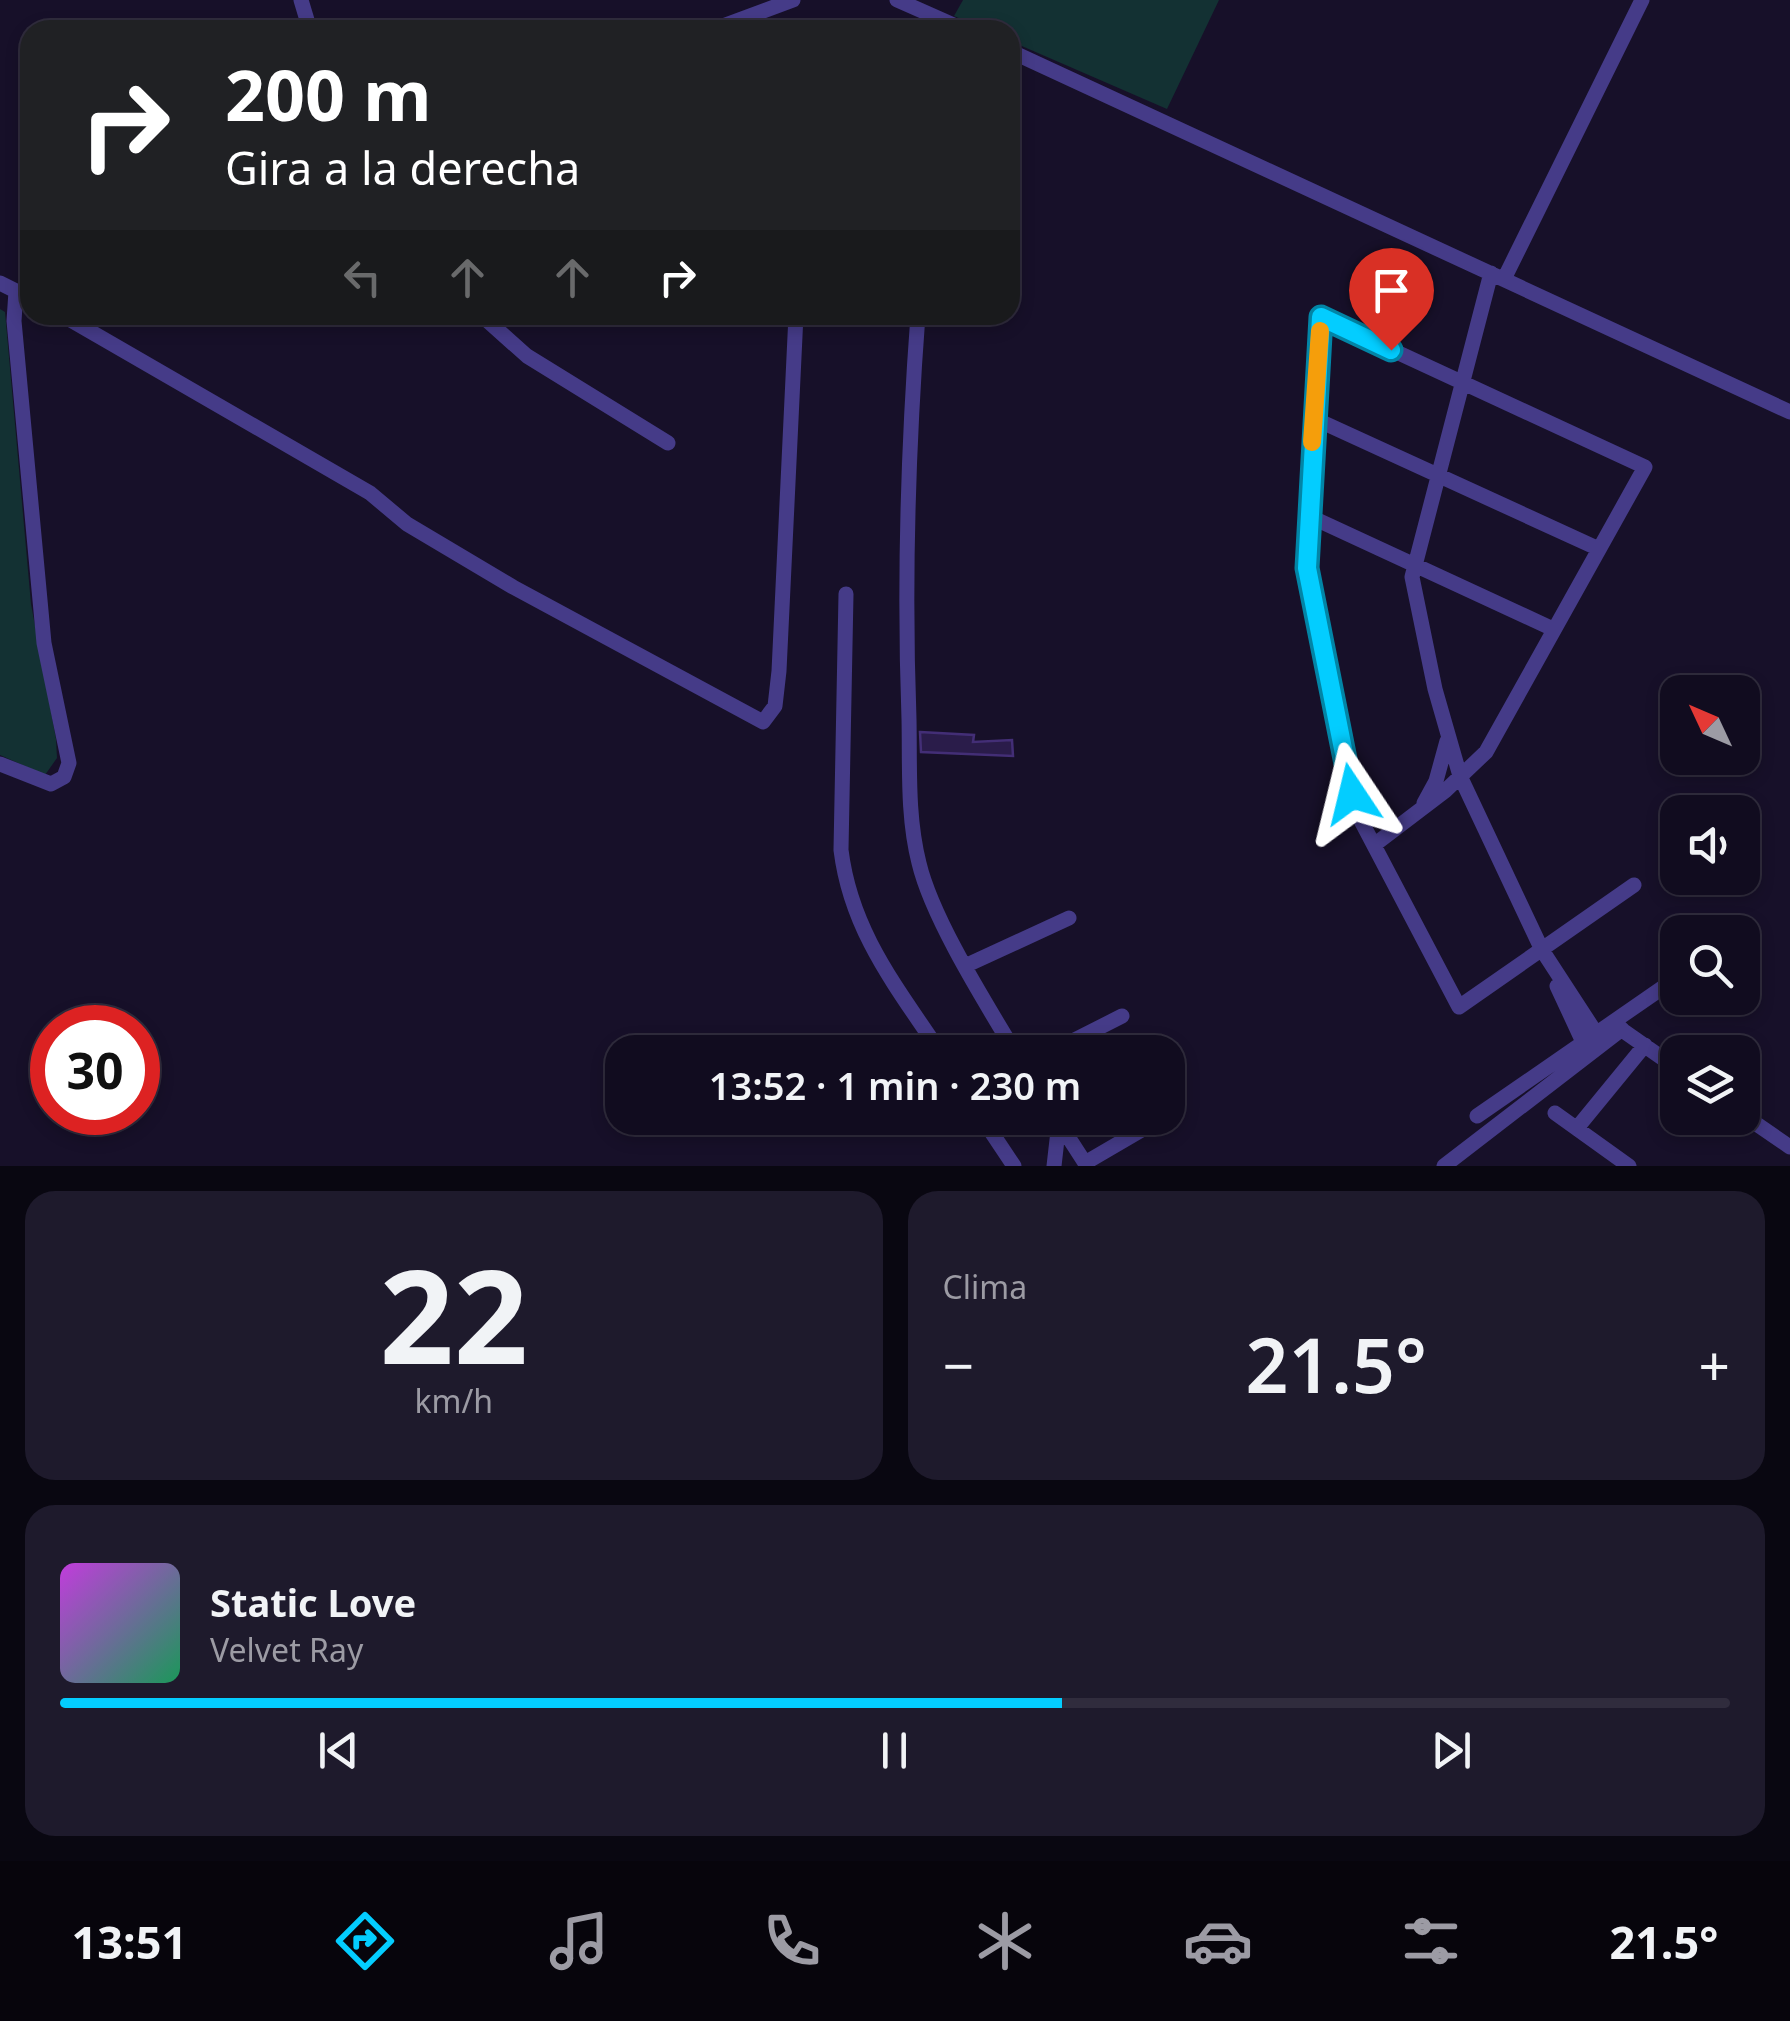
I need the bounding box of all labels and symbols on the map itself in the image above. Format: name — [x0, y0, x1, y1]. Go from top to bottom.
pin — [1349, 248, 1434, 351]
north arrow — [1660, 675, 1760, 775]
position arrow — [1300, 742, 1404, 846]
speed limit sign: 30 — [30, 1005, 160, 1135]

